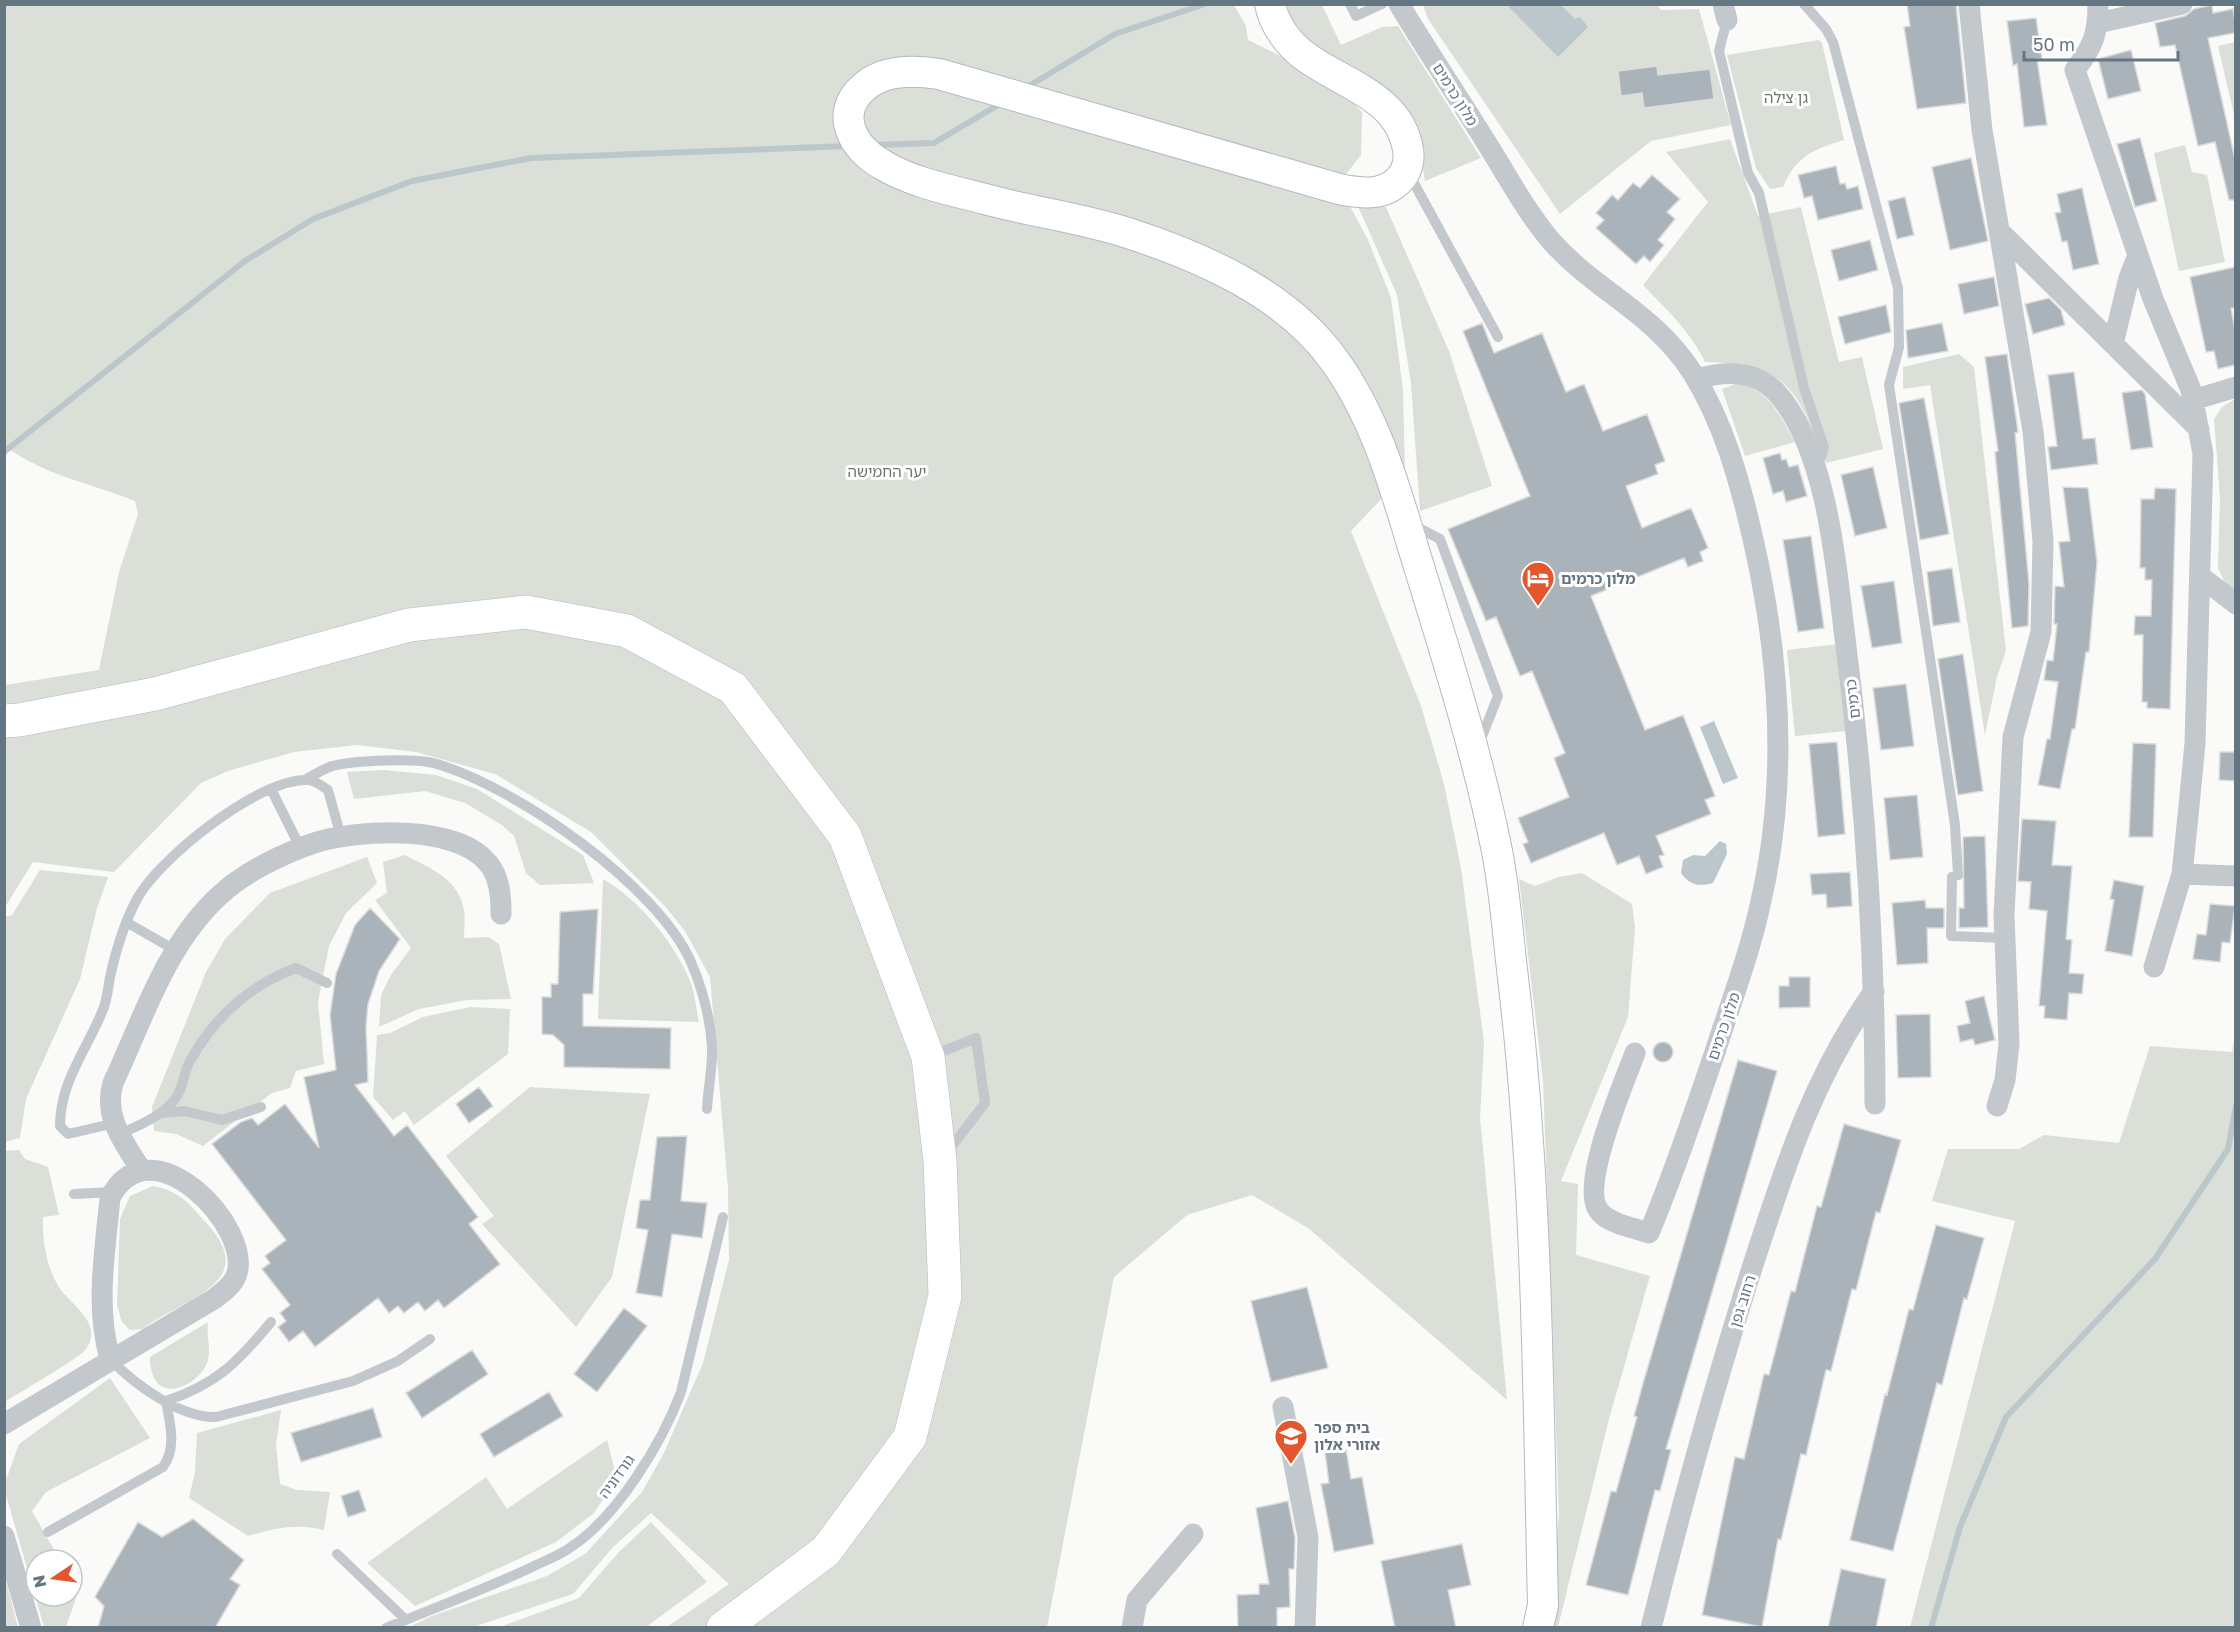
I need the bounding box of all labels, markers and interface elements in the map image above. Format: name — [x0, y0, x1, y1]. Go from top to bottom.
scale bar — [2024, 24, 2178, 62]
text: 50 m — [2033, 33, 2075, 55]
street label: מלון כרמים — [1430, 59, 1482, 129]
park label: גן צילה — [1764, 88, 1808, 106]
park label: יער החמישה — [848, 462, 926, 480]
hotel icon: מלון כרמים — [1520, 560, 1556, 607]
place label: מלון כרמים — [1561, 569, 1636, 587]
street label: כרמים — [1841, 678, 1863, 720]
street label: מלון כרמים — [1703, 990, 1743, 1062]
street label: רחוב גפן — [1725, 1273, 1759, 1329]
school or university icon: בית ספר אזורי אלון — [1273, 1418, 1309, 1465]
place label: בית ספר אזורי אלון — [1314, 1418, 1380, 1453]
street label: גורדוניה — [594, 1450, 638, 1501]
north arrow — [24, 1548, 84, 1608]
text: N — [28, 1573, 50, 1590]

